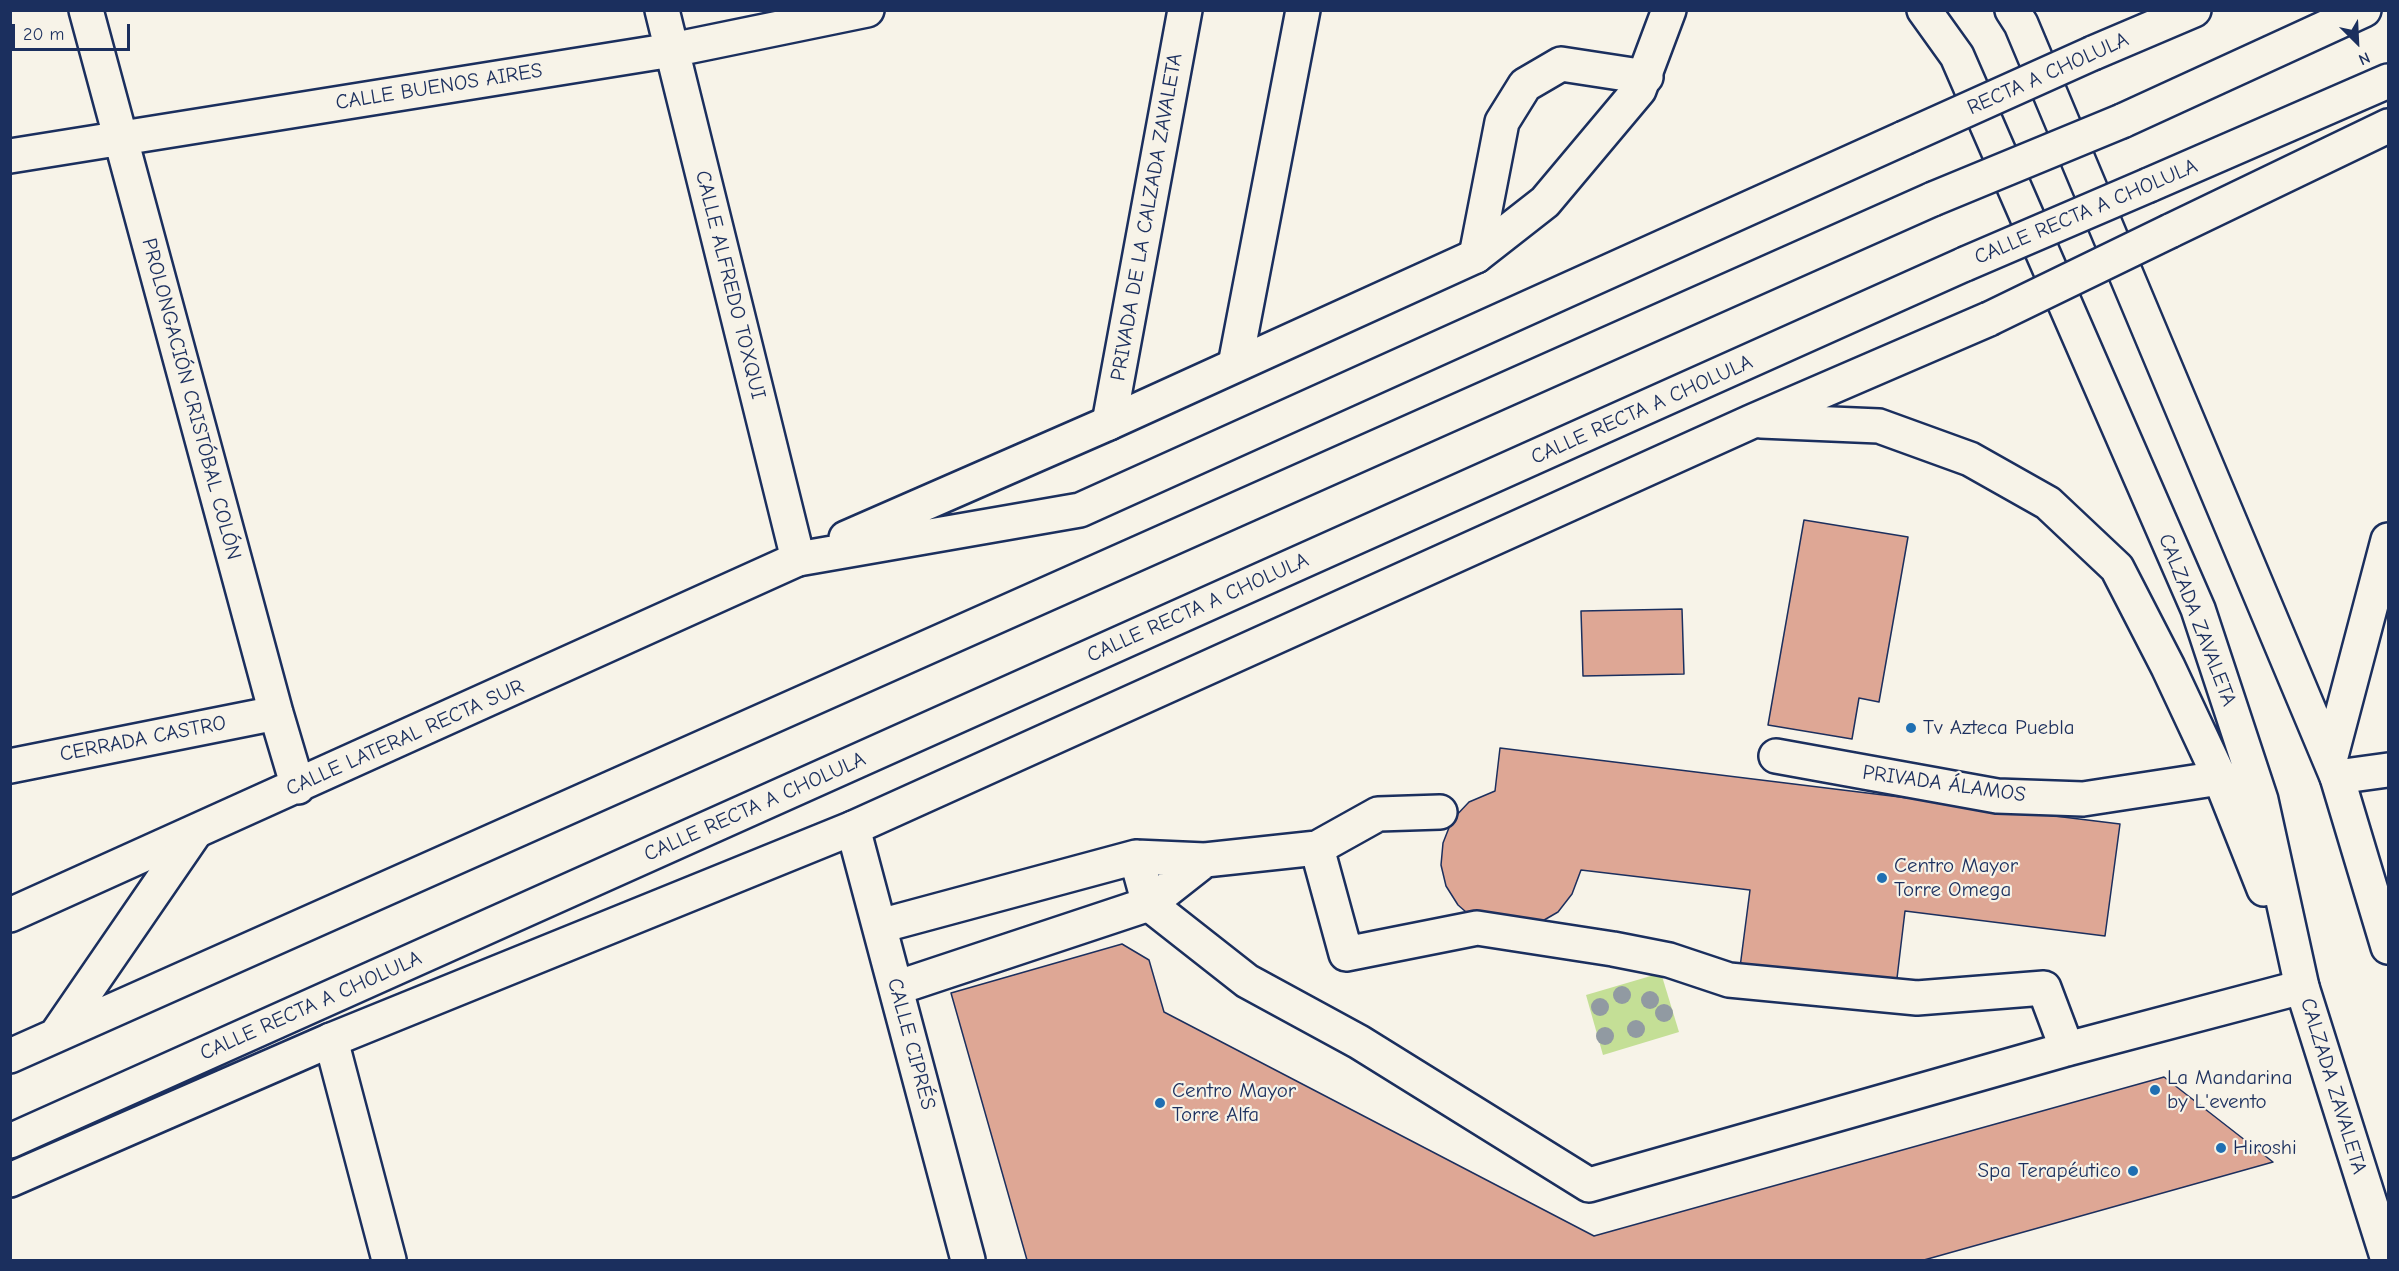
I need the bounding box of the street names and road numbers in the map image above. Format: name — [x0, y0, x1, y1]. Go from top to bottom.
street label: RECTA A CHOLULA — [1963, 27, 2133, 121]
street label: PRIVADA DE LA CALZADA ZAVALETA — [1106, 51, 1188, 383]
street label: CALLE BUENOS AIRES — [334, 58, 544, 116]
street label: CALLE RECTA A CHOLULA — [1971, 154, 2201, 270]
street label: CALLE ALFREDO TOXQUI — [689, 168, 771, 402]
street label: PROLONGACIÓN CRISTÓBAL COLÓN — [136, 235, 246, 563]
street label: CALLE RECTA A CHOLULA — [1527, 350, 1757, 470]
street label: CALZADA ZAVALETA — [2153, 530, 2241, 710]
street label: CALLE RECTA A CHOLULA — [1083, 548, 1313, 668]
street label: CALLE LATERAL RECTA SUR — [282, 674, 528, 802]
street label: CERRADA CASTRO — [58, 711, 228, 767]
street label: CALLE RECTA A CHOLULA — [640, 747, 870, 867]
street label: PRIVADA ÁLAMOS — [1861, 760, 2027, 808]
street label: CALLE RECTA A CHOLULA — [196, 946, 426, 1066]
street label: CALLE CIPRÉS — [881, 975, 941, 1113]
street label: CALZADA ZAVALETA — [2294, 995, 2372, 1177]

